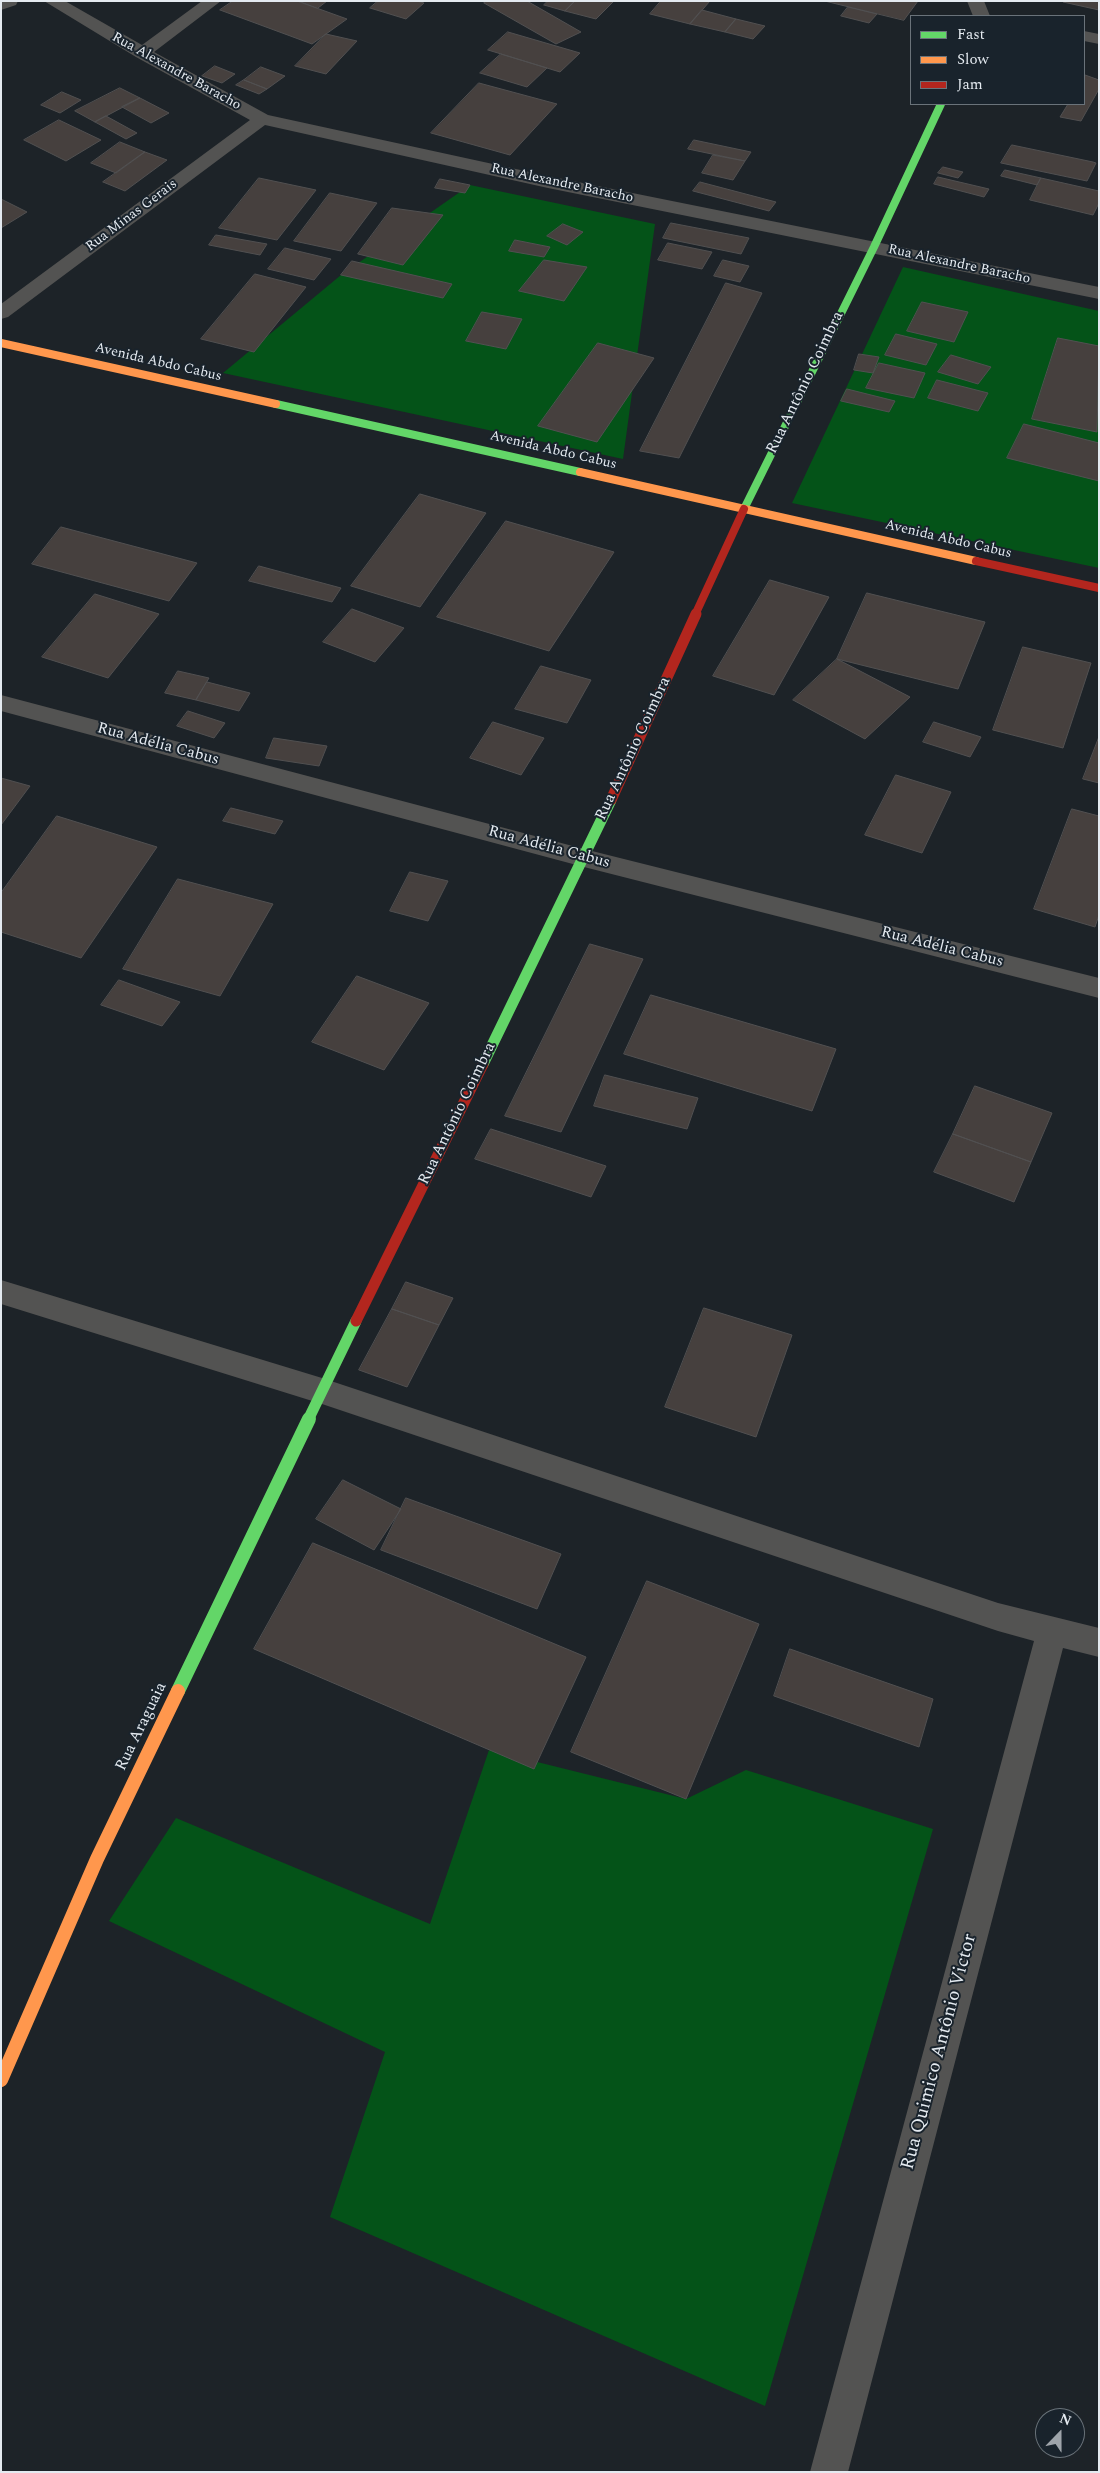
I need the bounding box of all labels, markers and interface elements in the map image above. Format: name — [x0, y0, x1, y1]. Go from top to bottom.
legend — [910, 15, 1085, 105]
text: Fast — [957, 23, 985, 46]
street label: Rua Alexandre Baracho — [108, 29, 244, 115]
text: Slow — [957, 48, 989, 71]
text: Jam — [957, 73, 983, 96]
street label: Rua Alexandre Baracho — [489, 161, 635, 207]
street label: Rua Minas Gerais — [83, 176, 181, 256]
street label: Rua Alexandre Baracho — [886, 242, 1032, 288]
street label: Rua Antônio Coimbra — [763, 309, 849, 457]
street label: Avenida Abdo Cabus — [93, 340, 223, 386]
street label: Avenida Abdo Cabus — [488, 428, 618, 474]
street label: Avenida Abdo Cabus — [883, 517, 1013, 563]
street label: Rua Antônio Coimbra — [592, 674, 676, 824]
street label: Rua Adélia Cabus — [95, 719, 221, 771]
street label: Rua Adélia Cabus — [486, 822, 612, 874]
street label: Rua Adélia Cabus — [879, 924, 1005, 972]
street label: Rua Antônio Coimbra — [415, 1040, 501, 1188]
street label: Rua Araguaia — [112, 1680, 172, 1774]
street label: Rua Quimico Antônio Victor — [897, 1932, 983, 2172]
north arrow — [1035, 2408, 1085, 2458]
text: N — [1056, 2408, 1075, 2431]

